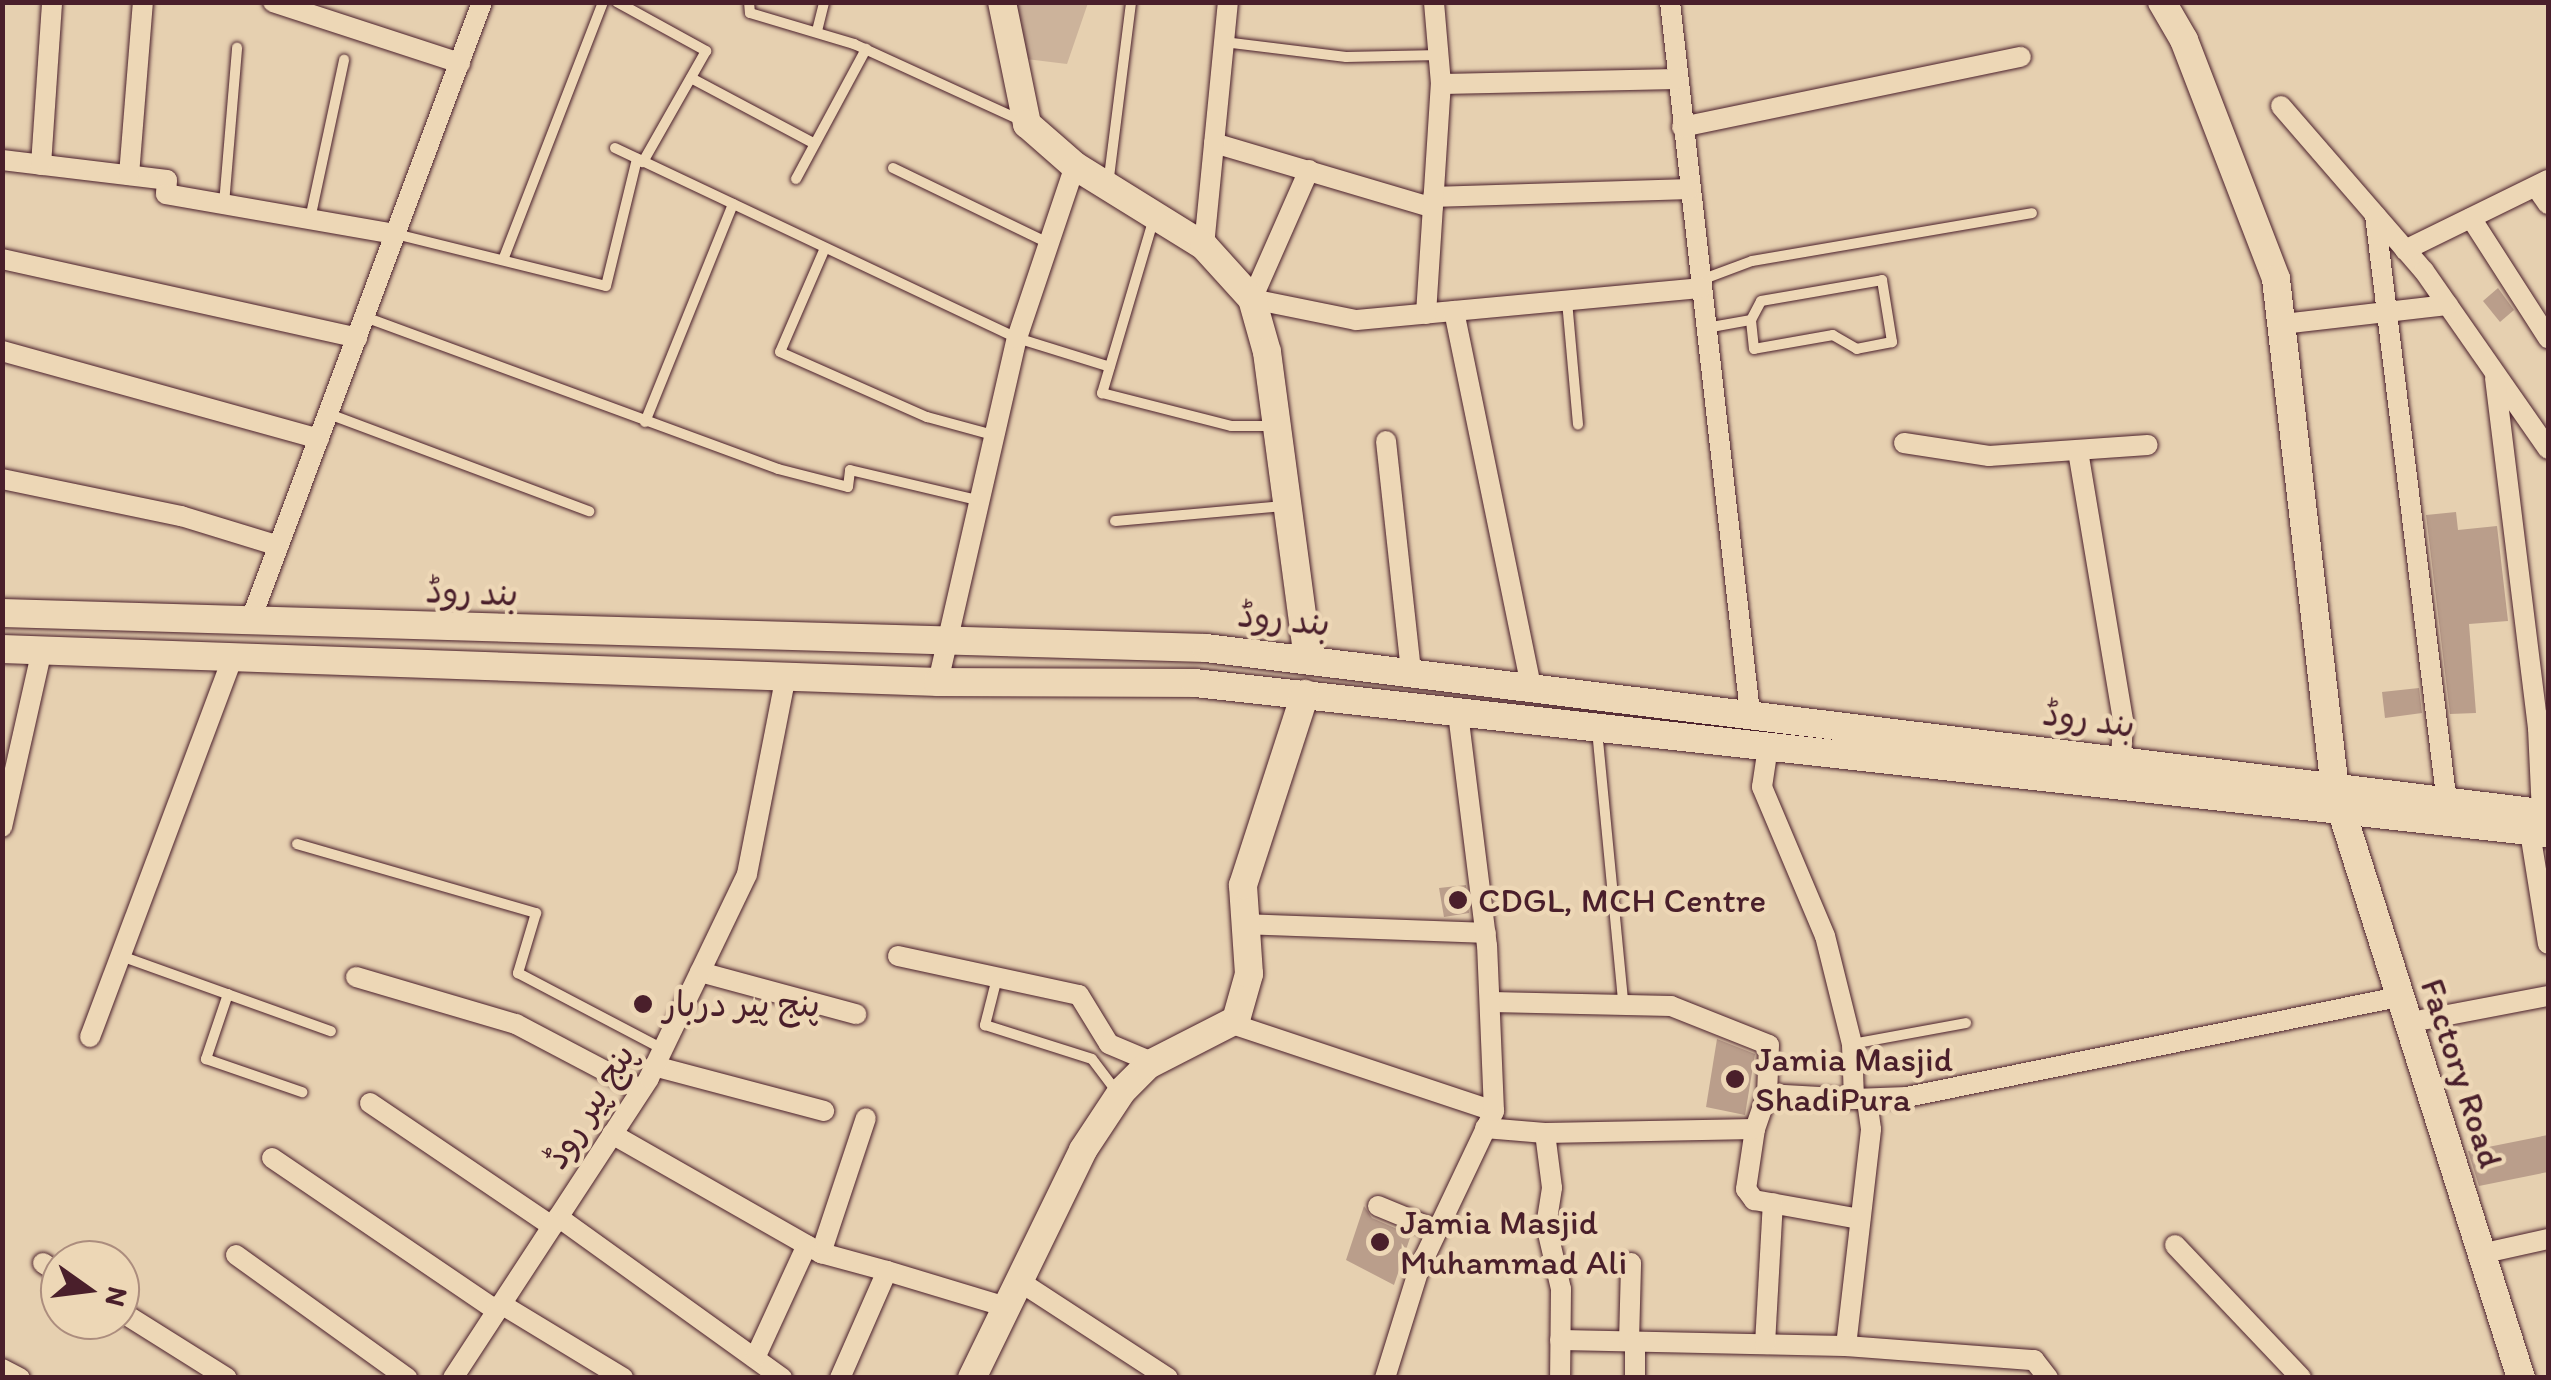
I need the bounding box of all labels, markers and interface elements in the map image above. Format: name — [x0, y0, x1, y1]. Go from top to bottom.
street label: بند روڈ — [425, 569, 519, 615]
street label: بند روڈ — [1236, 593, 1332, 645]
street label: بند روڈ — [2040, 692, 2138, 746]
place label: CDGL, MCH Centre — [1478, 879, 1765, 921]
marker: CDGL, MCH Centre — [1447, 889, 1469, 911]
street label: Factory Road — [2412, 973, 2512, 1173]
place label: پنج پیر دربار — [663, 983, 820, 1025]
marker: پنج پیر دربار — [632, 993, 654, 1015]
street label: پنج پیر روڈ — [534, 1036, 644, 1176]
place label: Jamia Masjid ShadiPura — [1755, 1038, 1952, 1120]
marker: Jamia Masjid ShadiPura — [1724, 1068, 1746, 1090]
place label: Jamia Masjid Muhammad Ali — [1400, 1201, 1627, 1283]
marker: Jamia Masjid Muhammad Ali — [1369, 1231, 1391, 1253]
north arrow — [40, 1240, 140, 1340]
text: N — [98, 1283, 136, 1310]

